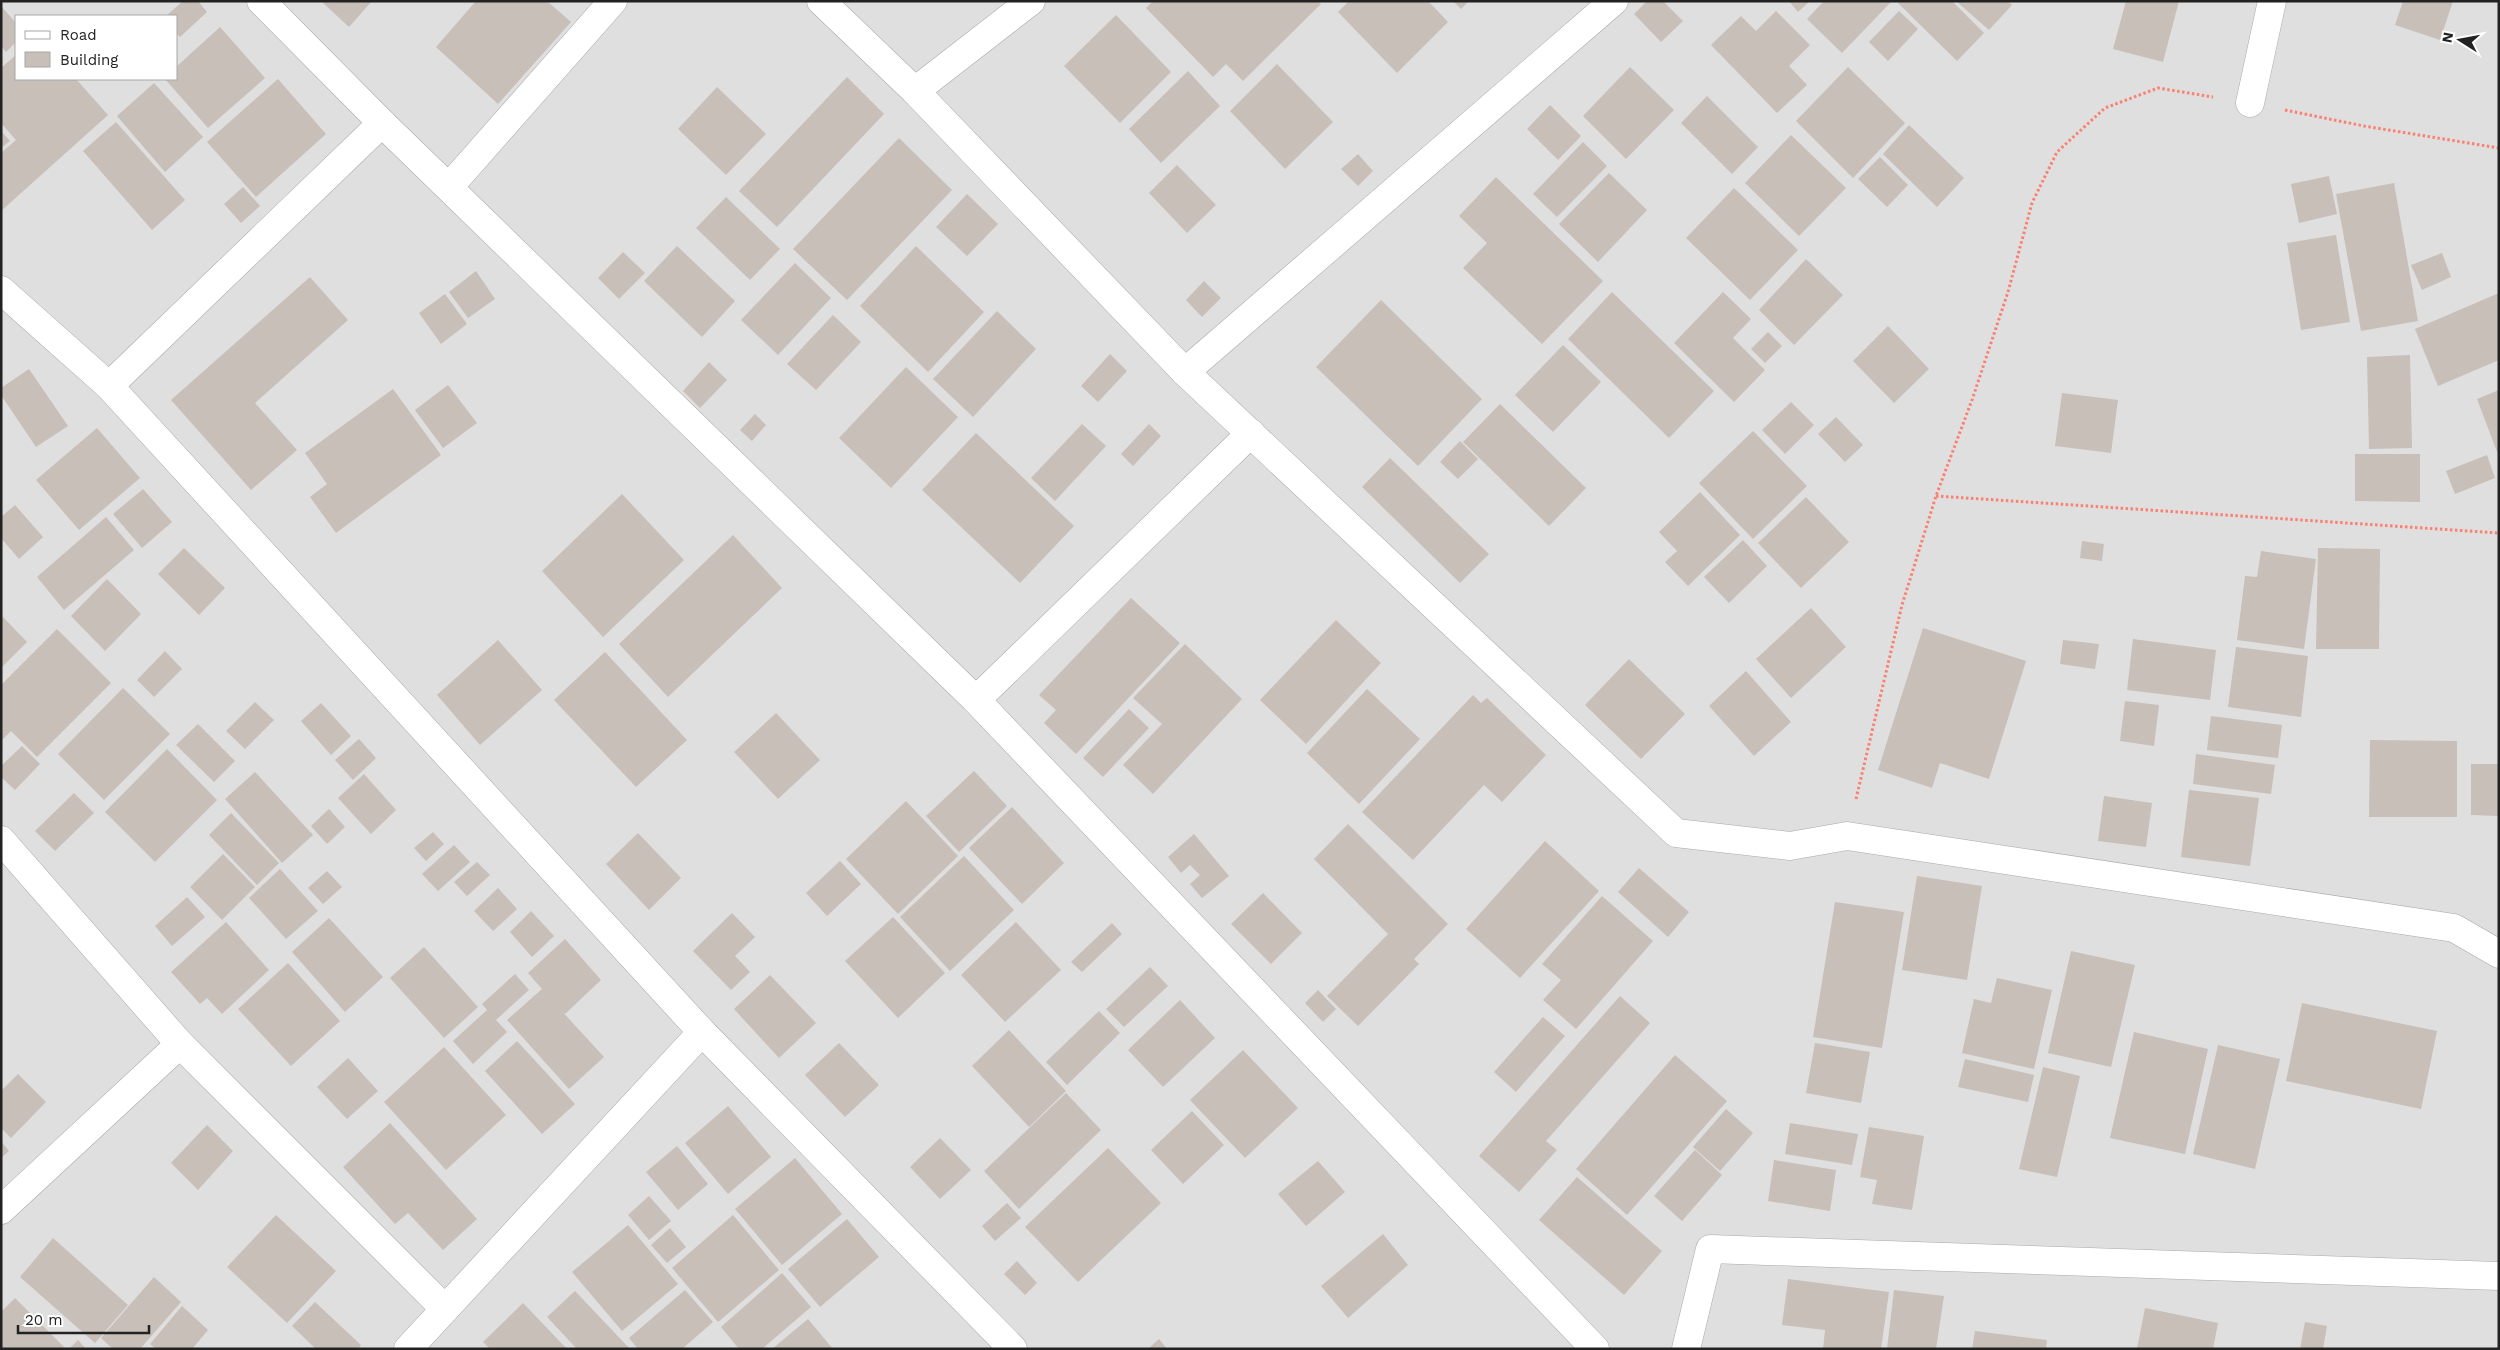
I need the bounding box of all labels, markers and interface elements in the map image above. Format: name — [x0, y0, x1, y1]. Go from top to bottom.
legend — [15, 15, 178, 80]
north arrow — [2435, 15, 2485, 65]
text: Road — [60, 26, 97, 44]
text: N — [2438, 31, 2456, 44]
text: Building — [60, 51, 118, 69]
scale bar — [18, 1302, 149, 1334]
text: 20 m — [25, 1311, 63, 1329]

